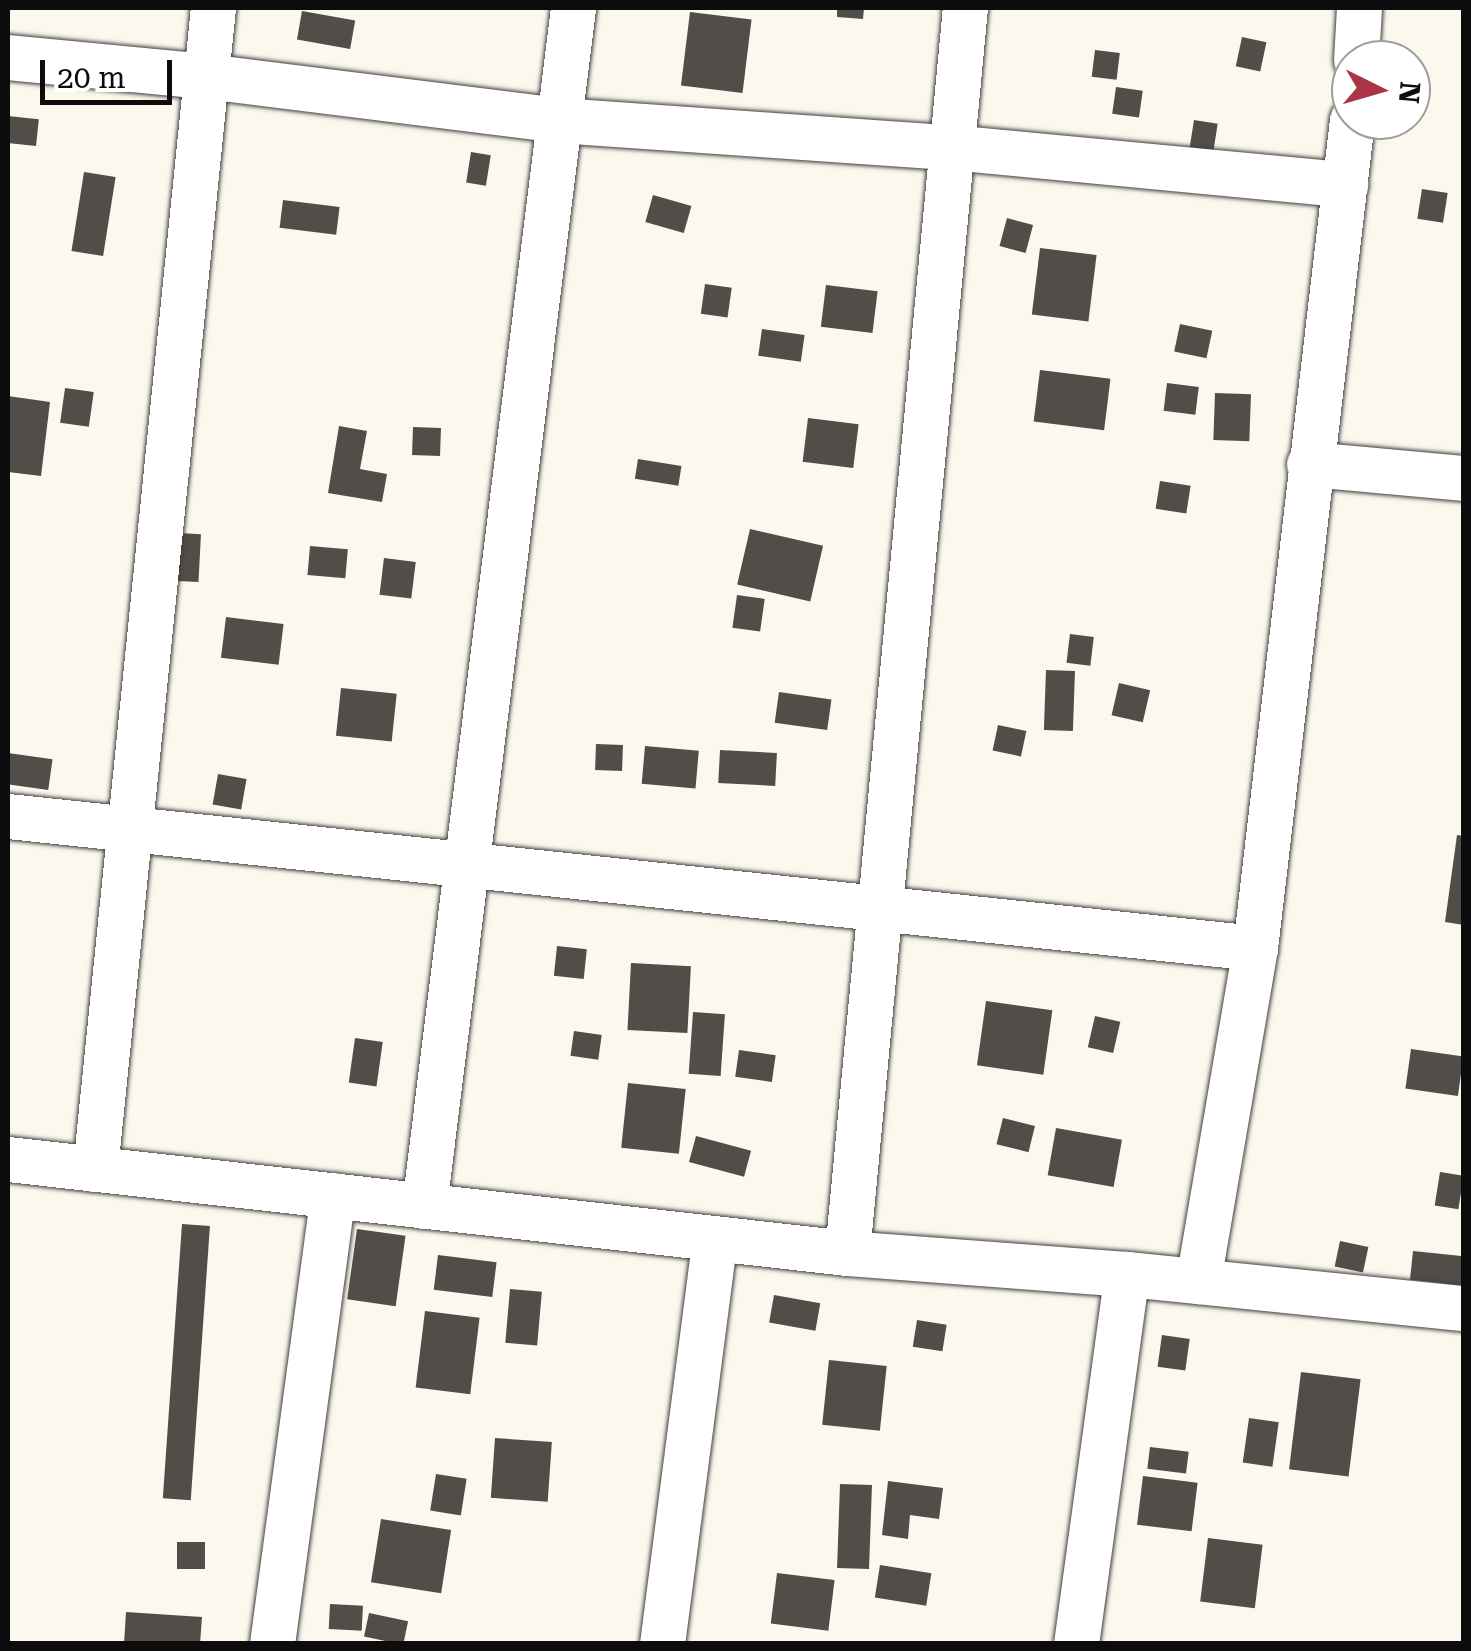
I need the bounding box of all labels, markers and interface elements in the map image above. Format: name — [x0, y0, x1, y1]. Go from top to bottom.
scale bar — [45, 40, 178, 102]
north arrow — [1331, 40, 1431, 140]
text: 20 m — [57, 60, 126, 95]
text: N — [1392, 80, 1427, 105]

